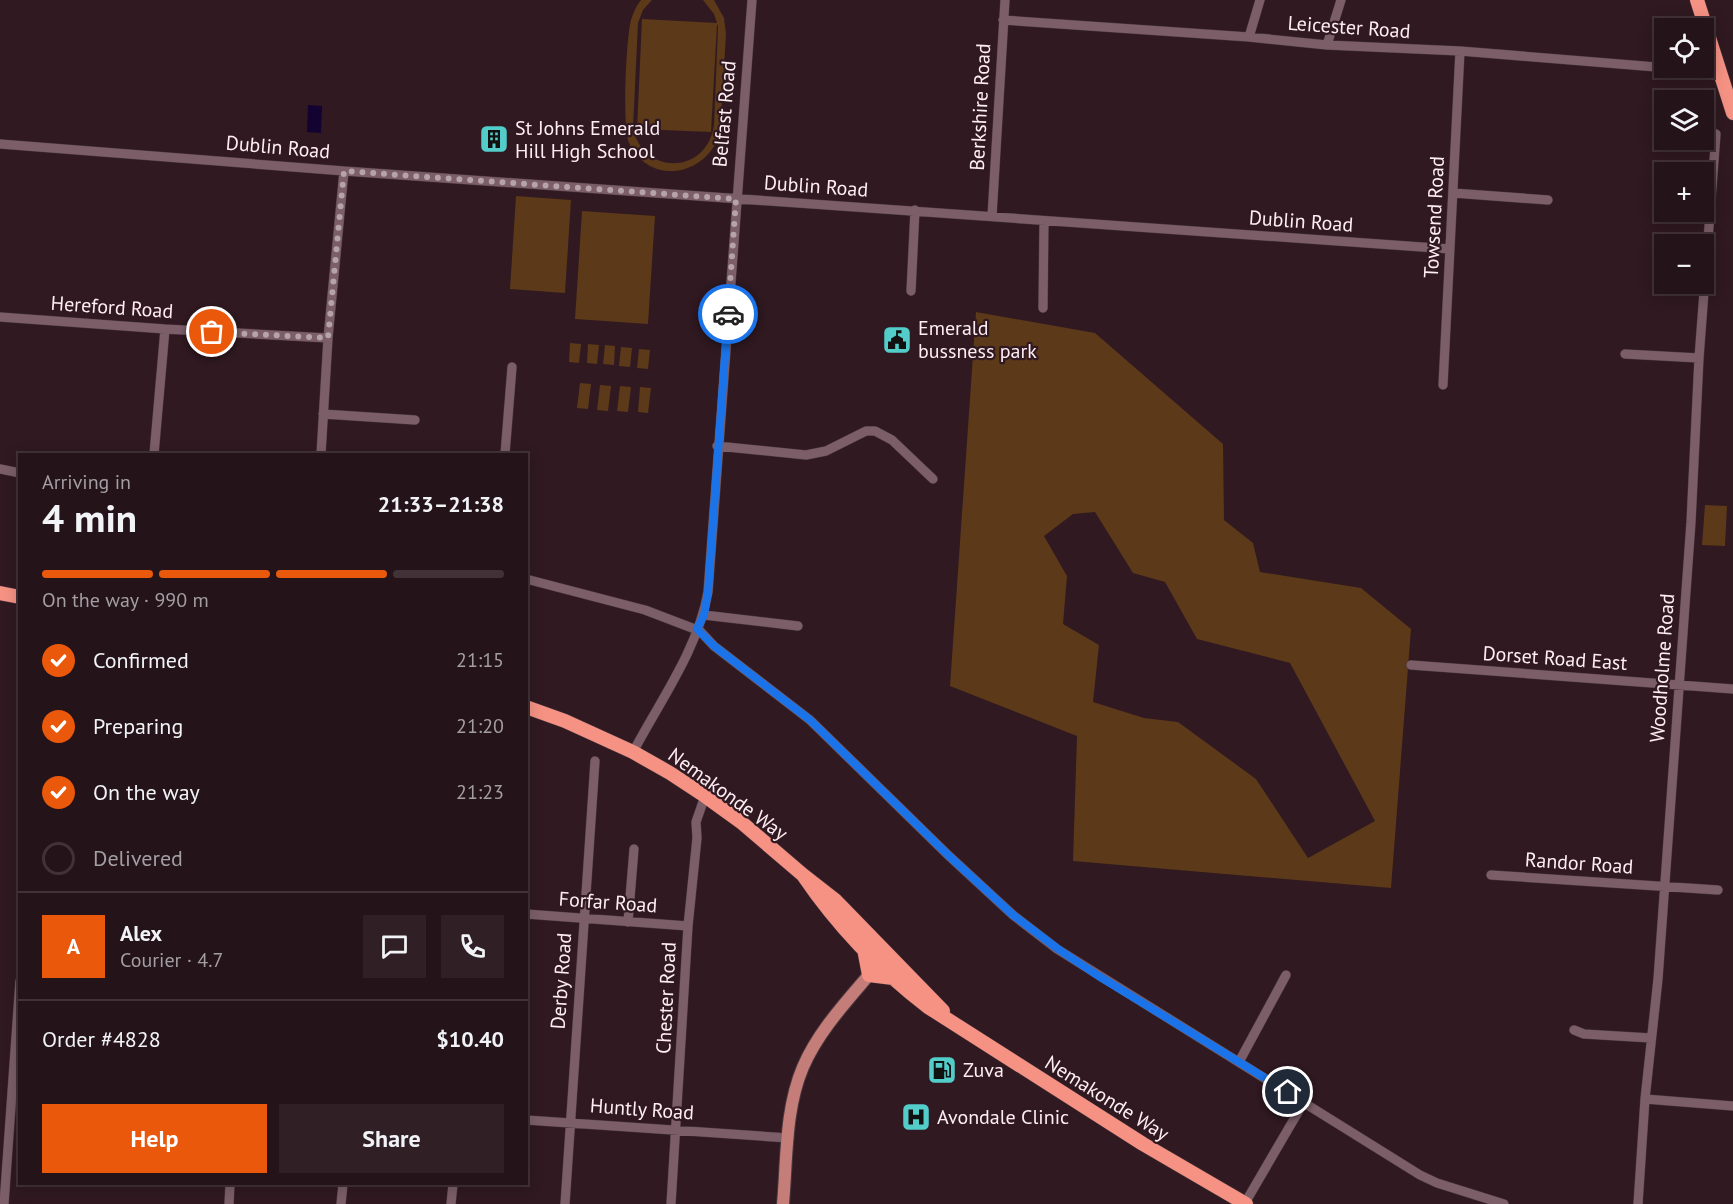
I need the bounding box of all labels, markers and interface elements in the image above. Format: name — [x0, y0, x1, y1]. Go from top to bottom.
street label: Leicester Road — [1287, 10, 1411, 44]
map controls — [1654, 18, 1714, 294]
button: locate — [1654, 18, 1714, 78]
street label: Berkshire Road — [964, 43, 996, 171]
street label: Belfast Road — [706, 60, 742, 168]
button: layers — [1654, 90, 1714, 150]
place label: St Johns Emerald Hill High School — [515, 115, 660, 164]
building icon: St Johns Emerald Hill High School — [478, 123, 510, 155]
street label: Dublin Road — [225, 129, 331, 165]
street label: Towsend Road — [1418, 156, 1450, 278]
button: + — [1654, 162, 1714, 222]
street label: Dublin Road — [763, 169, 869, 203]
street label: Dublin Road — [1248, 204, 1354, 238]
button: − — [1654, 234, 1714, 294]
courier — [698, 284, 758, 344]
street label: Hereford Road — [50, 290, 174, 324]
icon: car — [712, 298, 745, 331]
pin — [186, 306, 237, 357]
icon: bag — [195, 315, 228, 348]
place label: Emerald bussness park — [918, 315, 1037, 364]
public building icon: Emerald bussness park — [881, 324, 913, 356]
text: Arriving in — [42, 469, 131, 495]
text: 21:33–21:38 — [378, 490, 504, 518]
text: 4 min — [42, 492, 137, 543]
text: On the way · 990 m — [42, 587, 209, 613]
street label: Woodholme Road — [1644, 593, 1680, 743]
street label: Dorset Road East — [1482, 640, 1628, 676]
icon: check — [42, 644, 75, 677]
text: Confirmed — [93, 646, 189, 674]
text: 21:15 — [456, 647, 504, 673]
icon: check — [42, 710, 75, 743]
text: Preparing — [93, 712, 183, 740]
text: 21:20 — [456, 713, 504, 739]
street label: Nemakonde Way — [663, 742, 793, 847]
icon: check — [42, 776, 75, 809]
text: On the way — [93, 778, 200, 806]
text: 21:23 — [456, 779, 504, 805]
text: Delivered — [93, 844, 183, 872]
street label: Randor Road — [1524, 846, 1634, 880]
street label: Forfar Road — [558, 886, 658, 918]
button: chat — [363, 915, 426, 978]
button: phone — [441, 915, 504, 978]
text: Alex — [120, 919, 162, 947]
text: A — [67, 932, 80, 960]
street label: Derby Road — [545, 932, 577, 1030]
street label: Chester Road — [650, 941, 682, 1055]
text: Courier · 4.7 — [120, 947, 223, 973]
text: Order #4828 — [42, 1025, 161, 1053]
text: $10.40 — [436, 1025, 504, 1053]
street label: Nemakonde Way — [1040, 1049, 1175, 1147]
fuel station icon: Zuva — [926, 1054, 958, 1086]
place label: Zuva — [963, 1057, 1004, 1083]
pin — [1262, 1066, 1313, 1117]
icon: home — [1271, 1075, 1304, 1108]
street label: Huntly Road — [589, 1092, 695, 1126]
hospital icon: Avondale Clinic — [900, 1101, 932, 1133]
button: Help — [42, 1104, 267, 1173]
button: Share — [279, 1104, 504, 1173]
place label: Avondale Clinic — [937, 1104, 1069, 1130]

